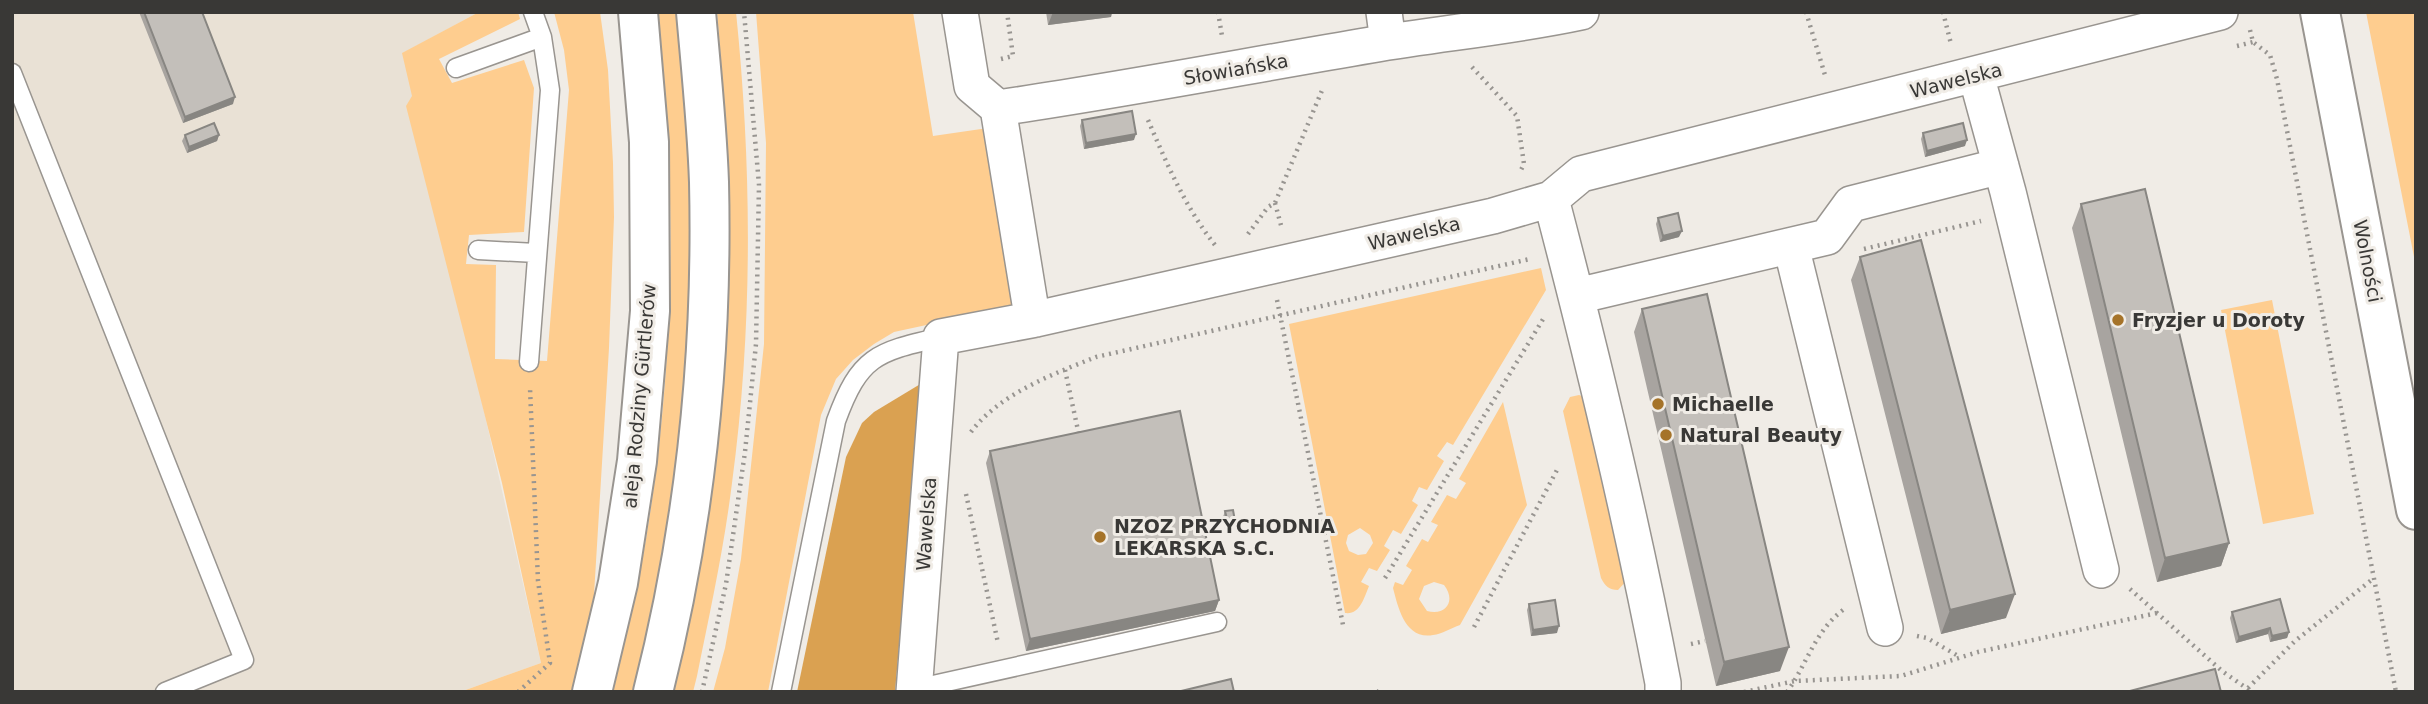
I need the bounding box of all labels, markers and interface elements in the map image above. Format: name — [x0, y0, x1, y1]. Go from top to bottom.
street label: Słowiańska — [1182, 49, 1290, 89]
street label: Wawelska — [1908, 58, 2004, 102]
street label: Wawelska — [1366, 212, 1462, 254]
street label: Wolności — [2349, 218, 2387, 304]
street label: aleja Rodziny Gürtlerów — [618, 283, 660, 509]
place label: Fryzjer u Doroty — [2132, 309, 2305, 331]
marker: Fryzjer u Doroty — [2110, 312, 2126, 328]
place label: Michaelle — [1672, 393, 1774, 415]
marker: Michaelle — [1650, 396, 1666, 412]
place label: Natural Beauty — [1680, 424, 1842, 446]
marker: Natural Beauty — [1658, 427, 1674, 443]
street label: Wawelska — [912, 476, 940, 572]
place label: NZOZ PRZYCHODNIA LEKARSKA S.C. — [1114, 515, 1335, 559]
marker: NZOZ PRZYCHODNIA LEKARSKA S.C. — [1092, 529, 1108, 545]

